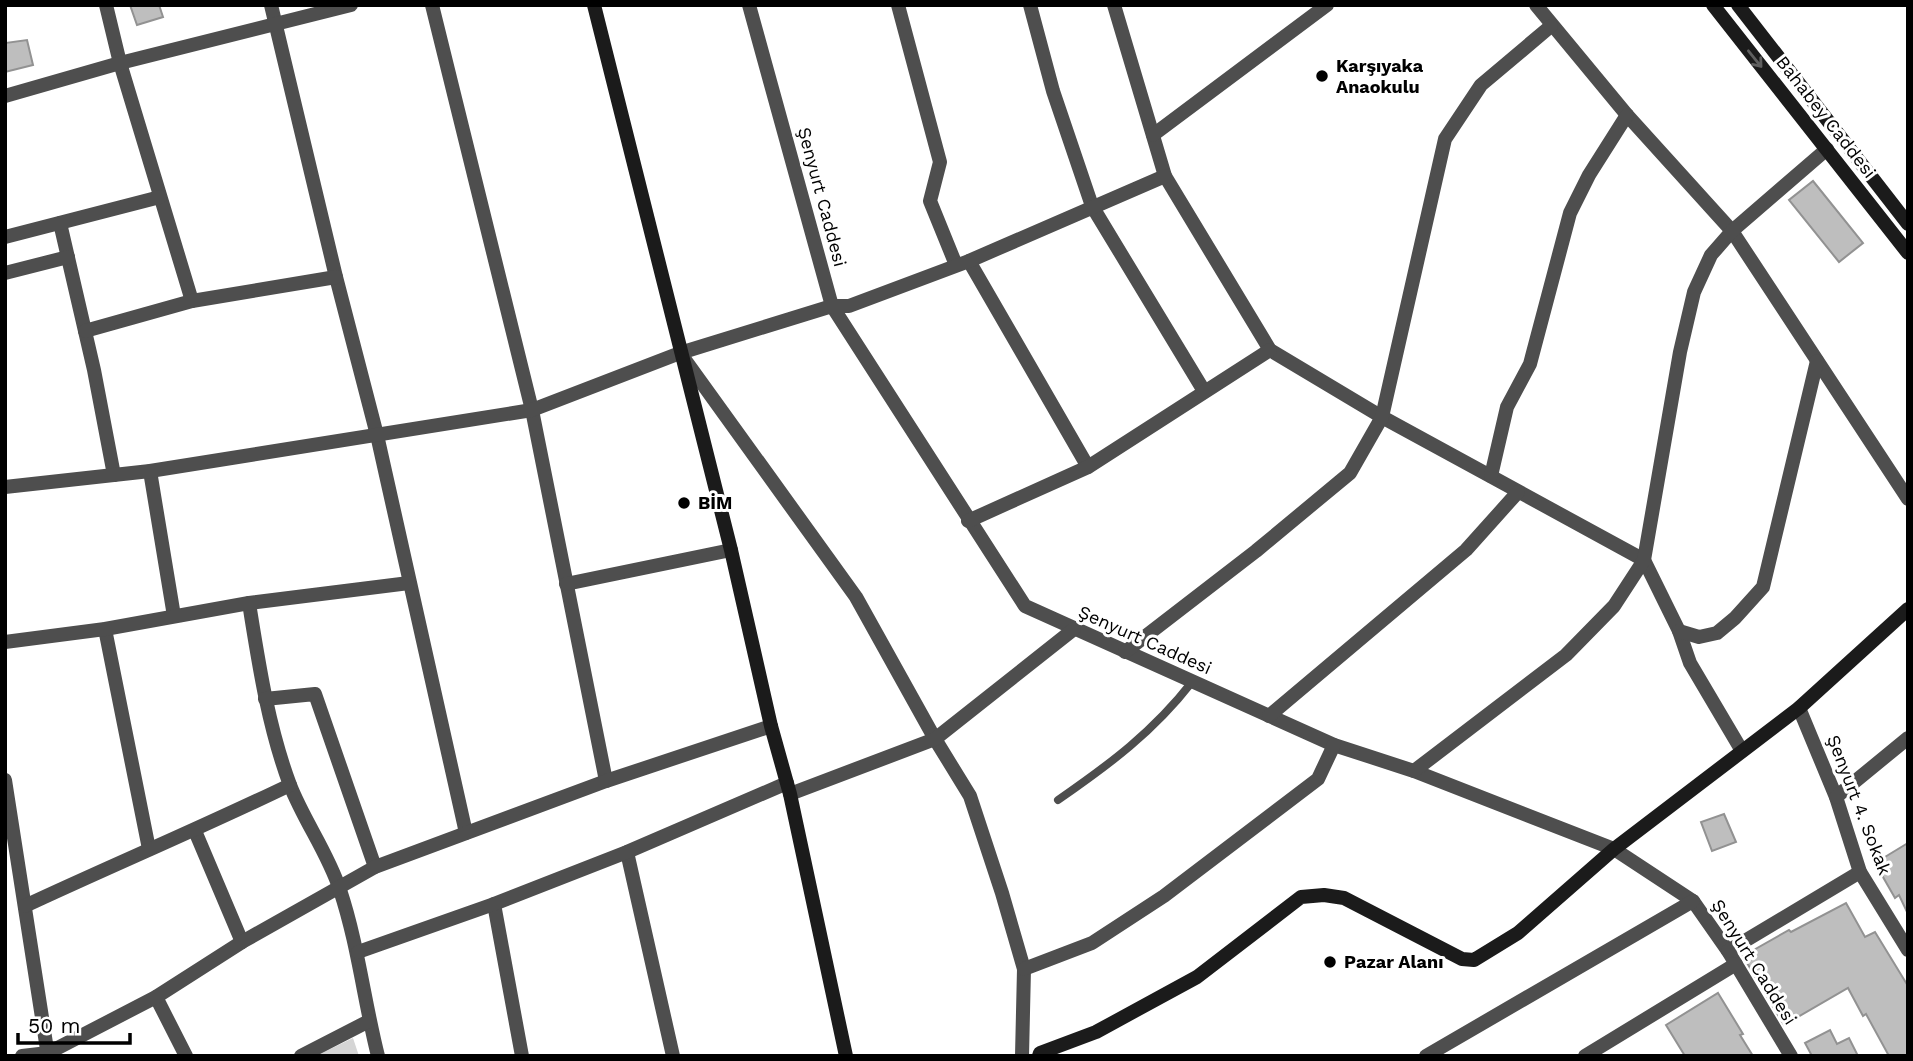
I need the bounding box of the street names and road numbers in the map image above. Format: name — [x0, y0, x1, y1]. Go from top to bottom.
street label: Bahabey Caddesi — [1772, 51, 1881, 182]
street label: Şenyurt Caddesi — [794, 125, 851, 269]
street label: Şenyurt Caddesi — [1075, 601, 1215, 678]
street label: Şenyurt 4. Sokak — [1823, 732, 1896, 878]
street label: Şenyurt Caddesi — [1708, 895, 1801, 1028]

